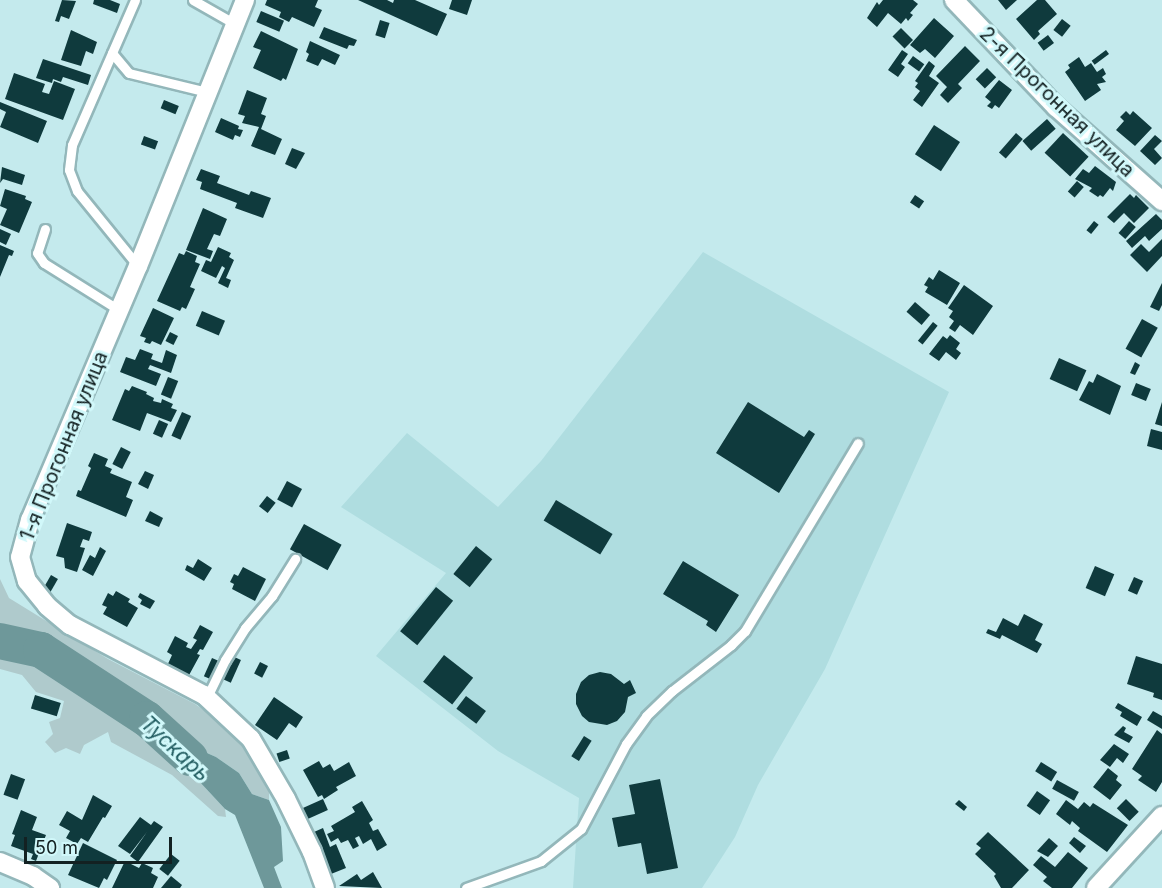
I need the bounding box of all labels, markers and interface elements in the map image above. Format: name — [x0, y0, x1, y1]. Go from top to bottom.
street label: 2-я Прогонная улица — [975, 22, 1139, 182]
street label: 1-я Прогонная улица — [15, 348, 113, 544]
water label: Тускарь — [135, 711, 215, 787]
scale bar — [27, 825, 176, 863]
text: 50 m — [35, 837, 78, 858]

